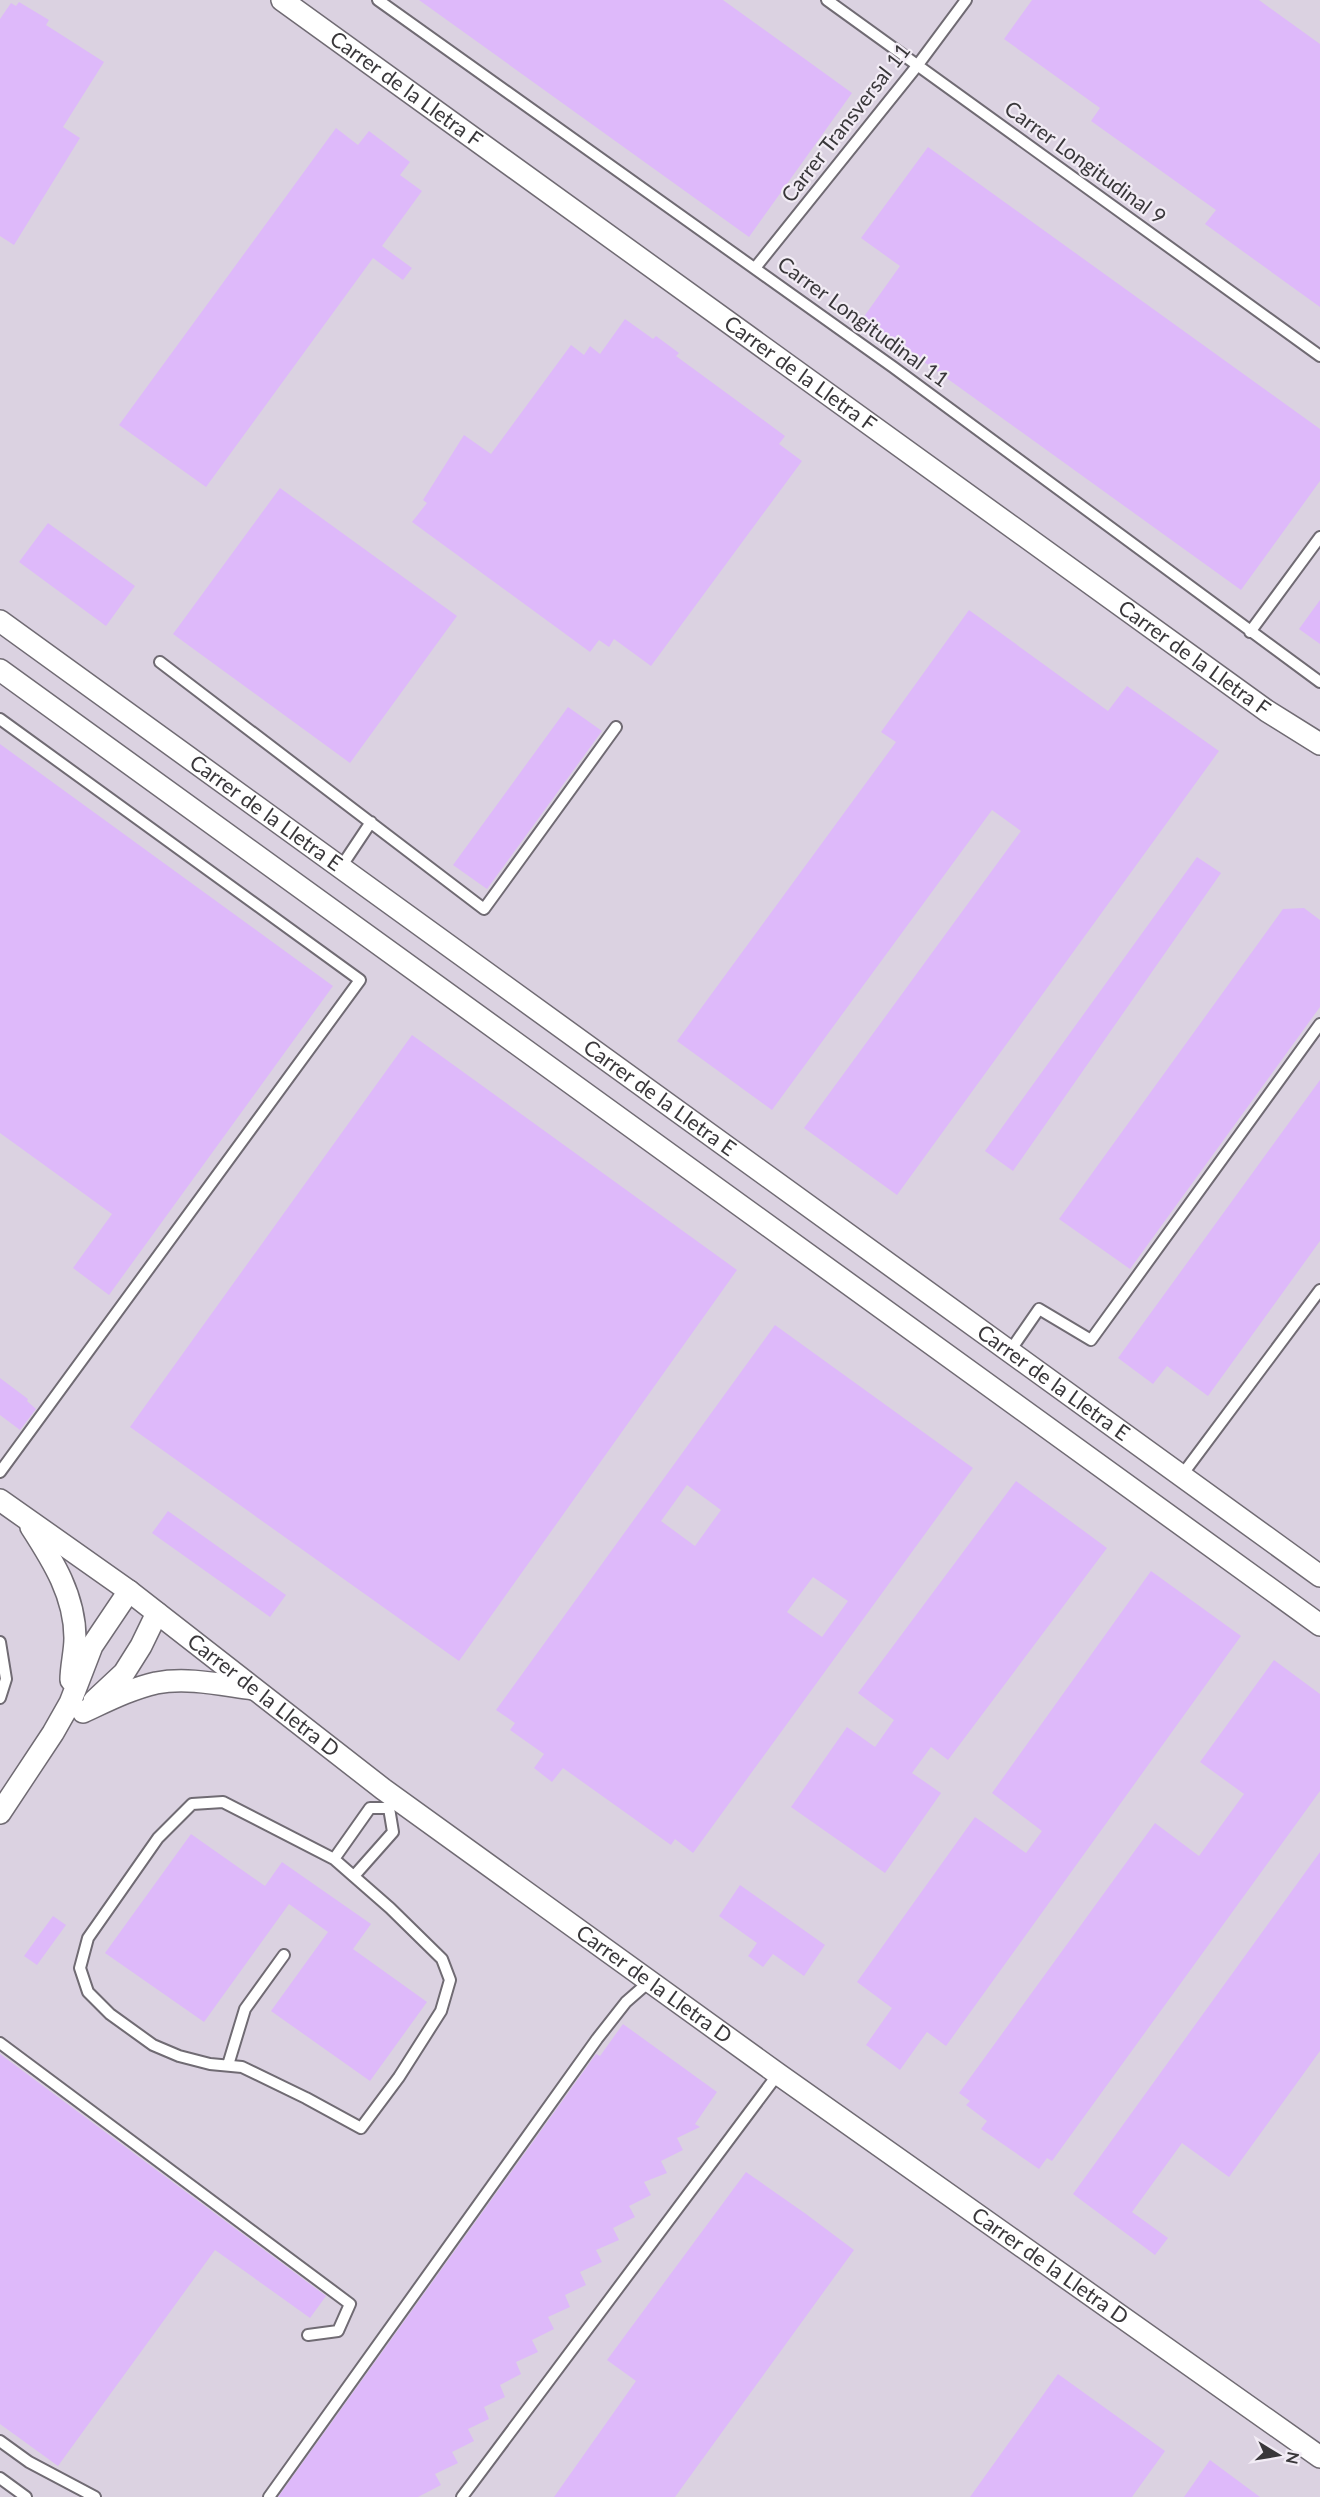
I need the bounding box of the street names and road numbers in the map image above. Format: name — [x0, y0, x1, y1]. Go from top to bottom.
street label: Carrer de la Lletra F — [326, 25, 488, 152]
street label: Carrer Transversal 11 — [775, 38, 915, 206]
street label: Carrer Longitudinal 9 — [1000, 95, 1171, 229]
street label: Carrer Longitudinal 11 — [773, 250, 954, 391]
street label: Carrer de la Lletra F — [720, 310, 882, 436]
street label: Carrer de la Lletra F — [1114, 594, 1276, 721]
street label: Carrer de la Lletra E — [186, 749, 348, 875]
street label: Carrer de la Lletra E — [579, 1033, 741, 1160]
street label: Carrer de la Lletra E — [973, 1318, 1135, 1445]
street label: Carrer de la Lletra D — [183, 1627, 345, 1761]
street label: Carrer de la Lletra D — [572, 1919, 737, 2048]
street label: Carrer de la Lletra D — [968, 2201, 1134, 2329]

